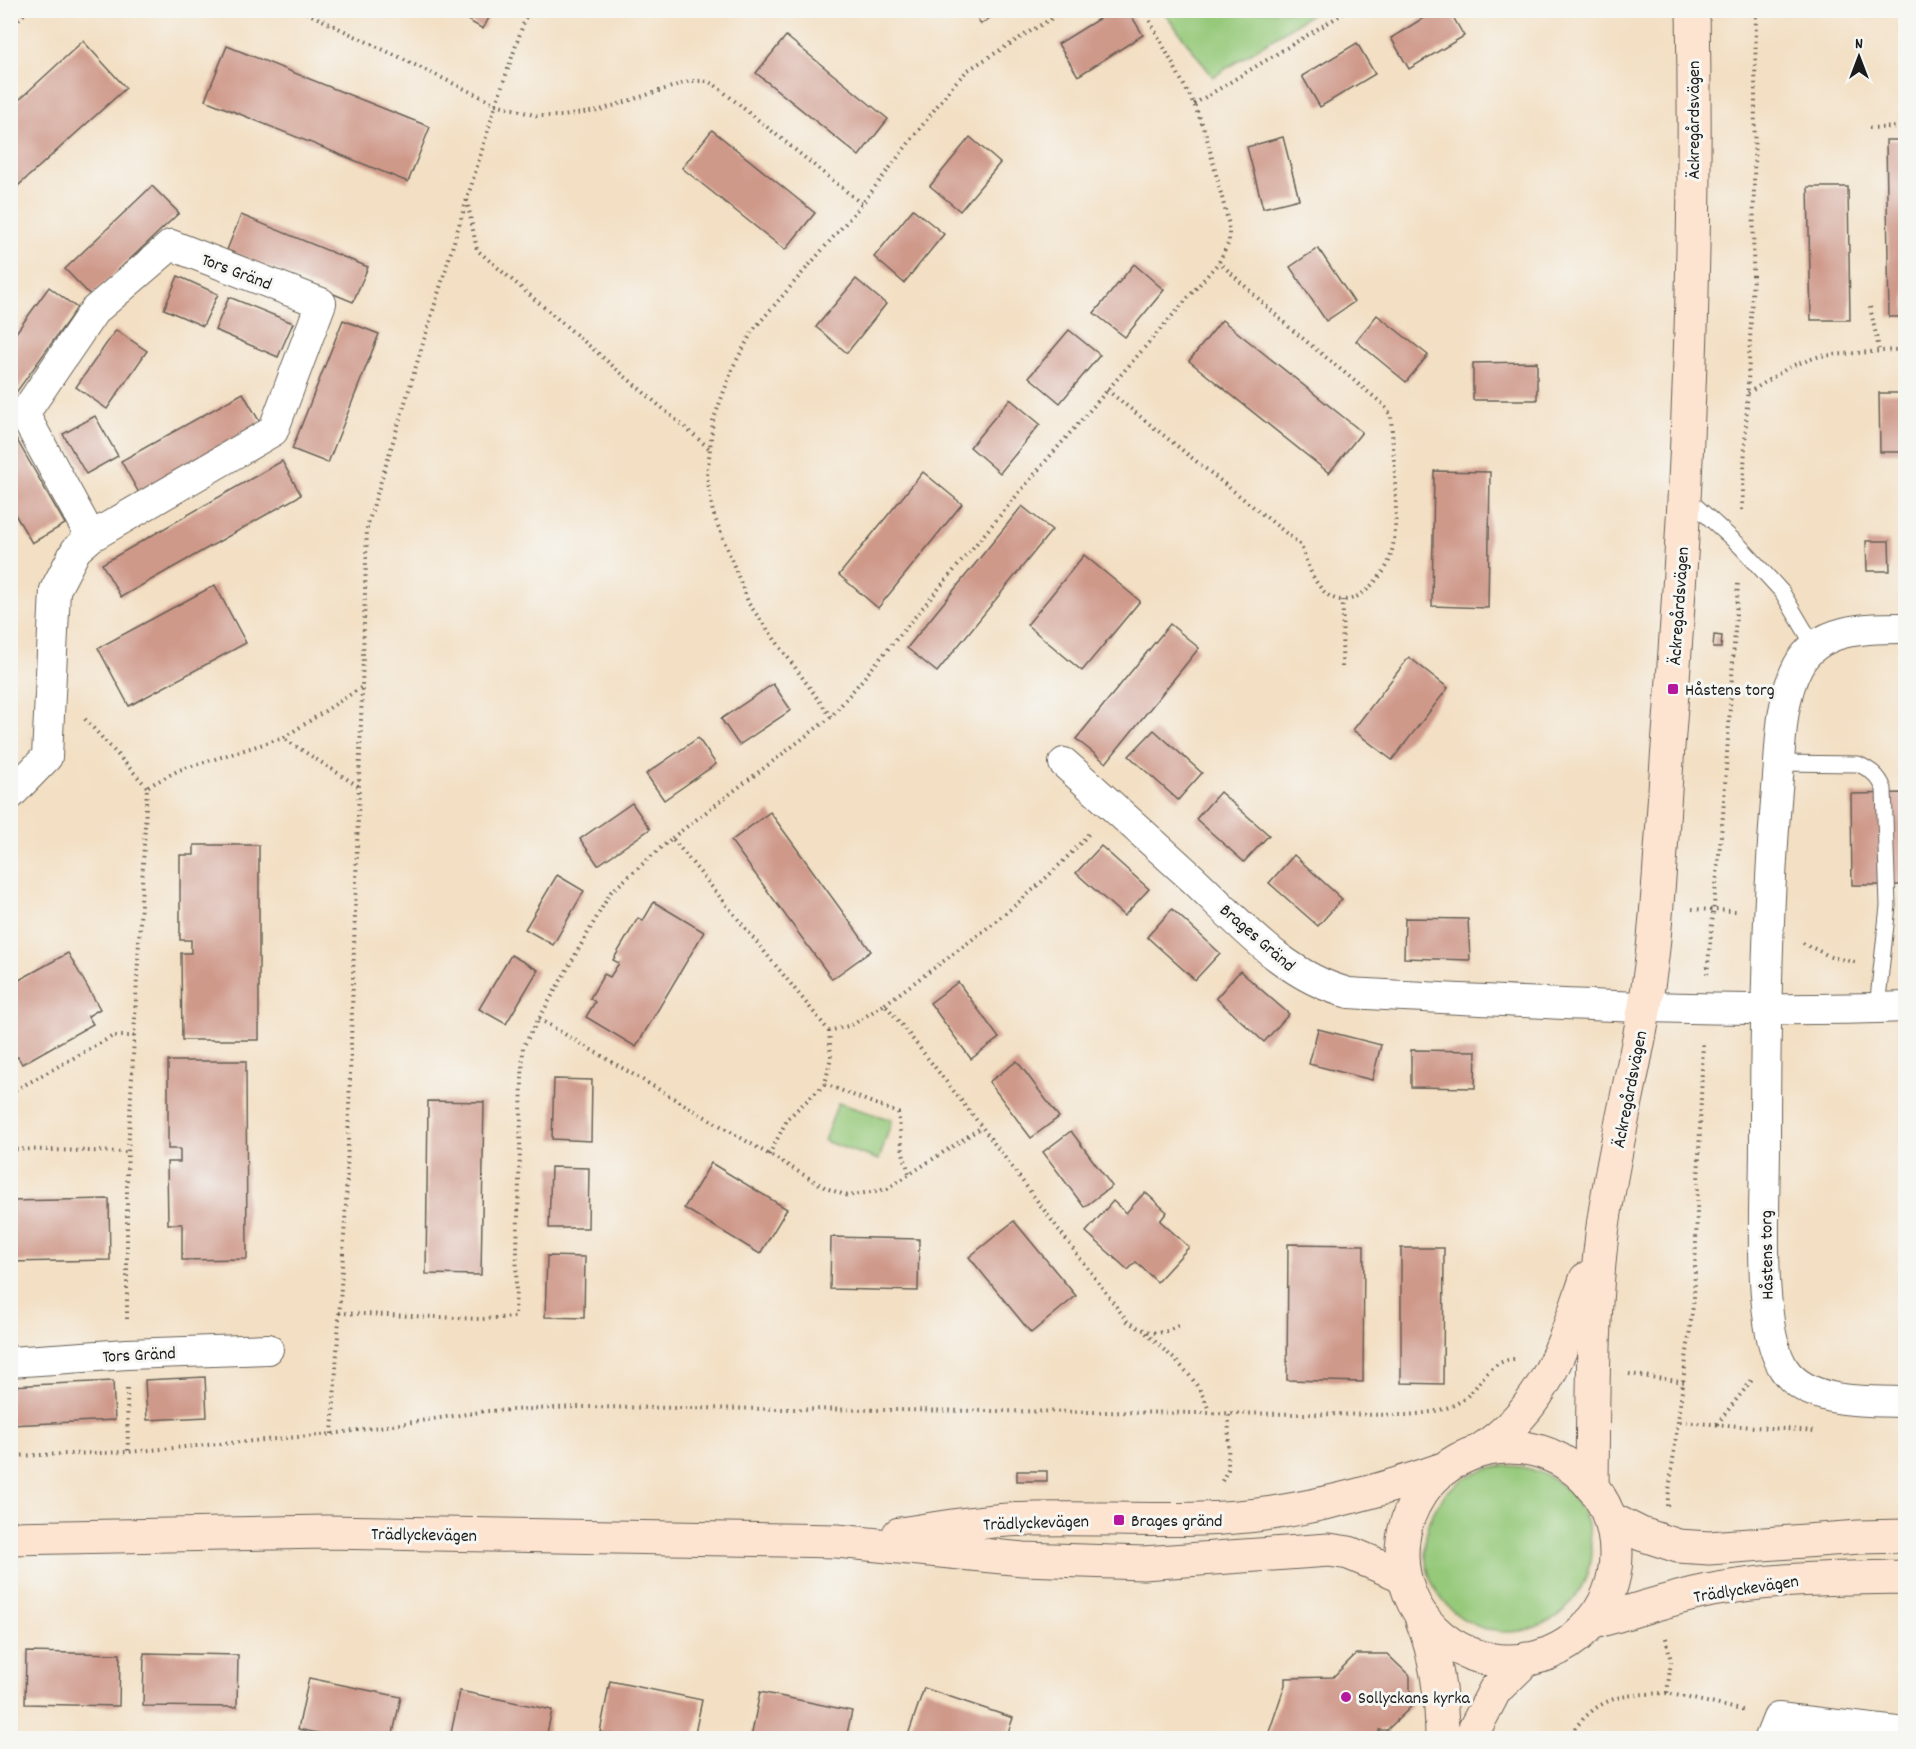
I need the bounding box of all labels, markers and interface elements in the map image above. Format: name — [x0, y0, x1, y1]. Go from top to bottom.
north arrow — [1829, 27, 1889, 87]
text: N — [1855, 33, 1863, 56]
street label: Äckregårdsvägen — [1683, 61, 1708, 179]
street label: Tors Gränd — [197, 248, 275, 298]
street label: Äckregårdsvägen — [1664, 546, 1697, 666]
place label: Håstens torg — [1685, 679, 1775, 704]
marker: Håstens torg — [1666, 682, 1680, 696]
street label: Brages Gränd — [1213, 899, 1300, 979]
street label: Äckregårdsvägen — [1608, 1029, 1655, 1150]
street label: Håstens torg — [1755, 1210, 1782, 1300]
street label: Tors Gränd — [102, 1342, 176, 1371]
street label: Trädlyckevägen — [983, 1510, 1090, 1539]
place label: Brages gränd — [1131, 1510, 1222, 1535]
marker: Brages gränd — [1112, 1513, 1126, 1527]
street label: Trädlyckevägen — [371, 1523, 477, 1550]
street label: Trädlyckevägen — [1692, 1570, 1801, 1611]
place label: Sollyckans kyrka — [1358, 1687, 1471, 1712]
marker: Sollyckans kyrka — [1339, 1690, 1353, 1704]

